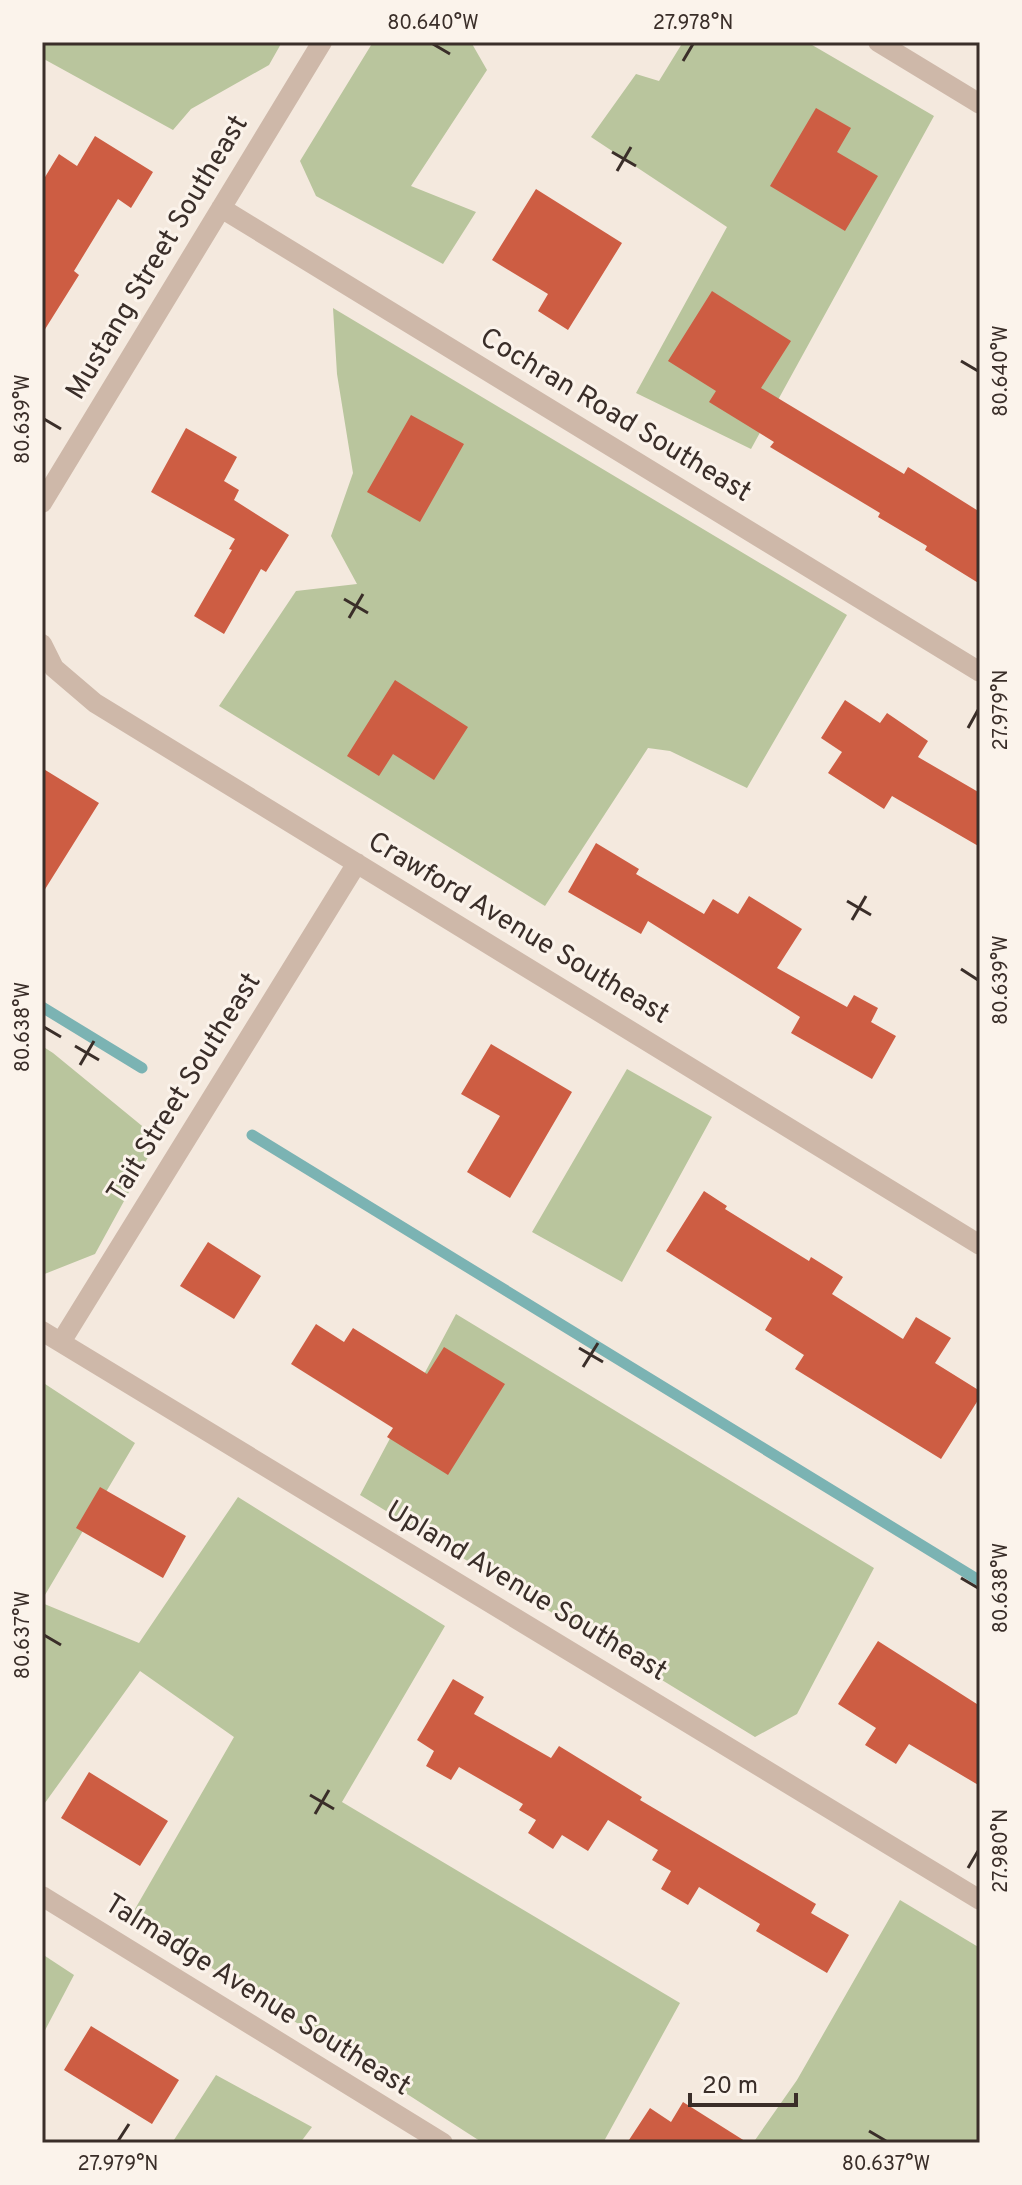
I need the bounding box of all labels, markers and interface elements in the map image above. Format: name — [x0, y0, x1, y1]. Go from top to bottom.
text: 80.640°W — [387, 11, 479, 37]
text: 27.978°N — [653, 11, 733, 37]
street label: Mustang Street Southeast — [59, 109, 257, 407]
street label: Cochran Road Southeast — [473, 321, 757, 511]
text: 80.640°W — [989, 325, 1015, 417]
text: 80.639°W — [11, 374, 37, 464]
text: 27.979°N — [989, 669, 1015, 751]
street label: Crawford Avenue Southeast — [361, 825, 675, 1033]
text: 80.639°W — [989, 935, 1015, 1025]
street label: Tait Street Southeast — [100, 966, 270, 1210]
text: 80.638°W — [11, 982, 37, 1072]
street label: Upland Avenue Southeast — [379, 1494, 673, 1690]
text: 80.638°W — [989, 1543, 1015, 1633]
text: 80.637°W — [11, 1591, 37, 1679]
text: 27.980°N — [989, 1809, 1015, 1893]
street label: Talmadge Avenue Southeast — [97, 1887, 417, 2105]
scale bar — [690, 2057, 796, 2107]
text: 20 m — [702, 2072, 758, 2102]
text: 27.979°N — [77, 2152, 159, 2178]
text: 80.637°W — [842, 2152, 930, 2178]

